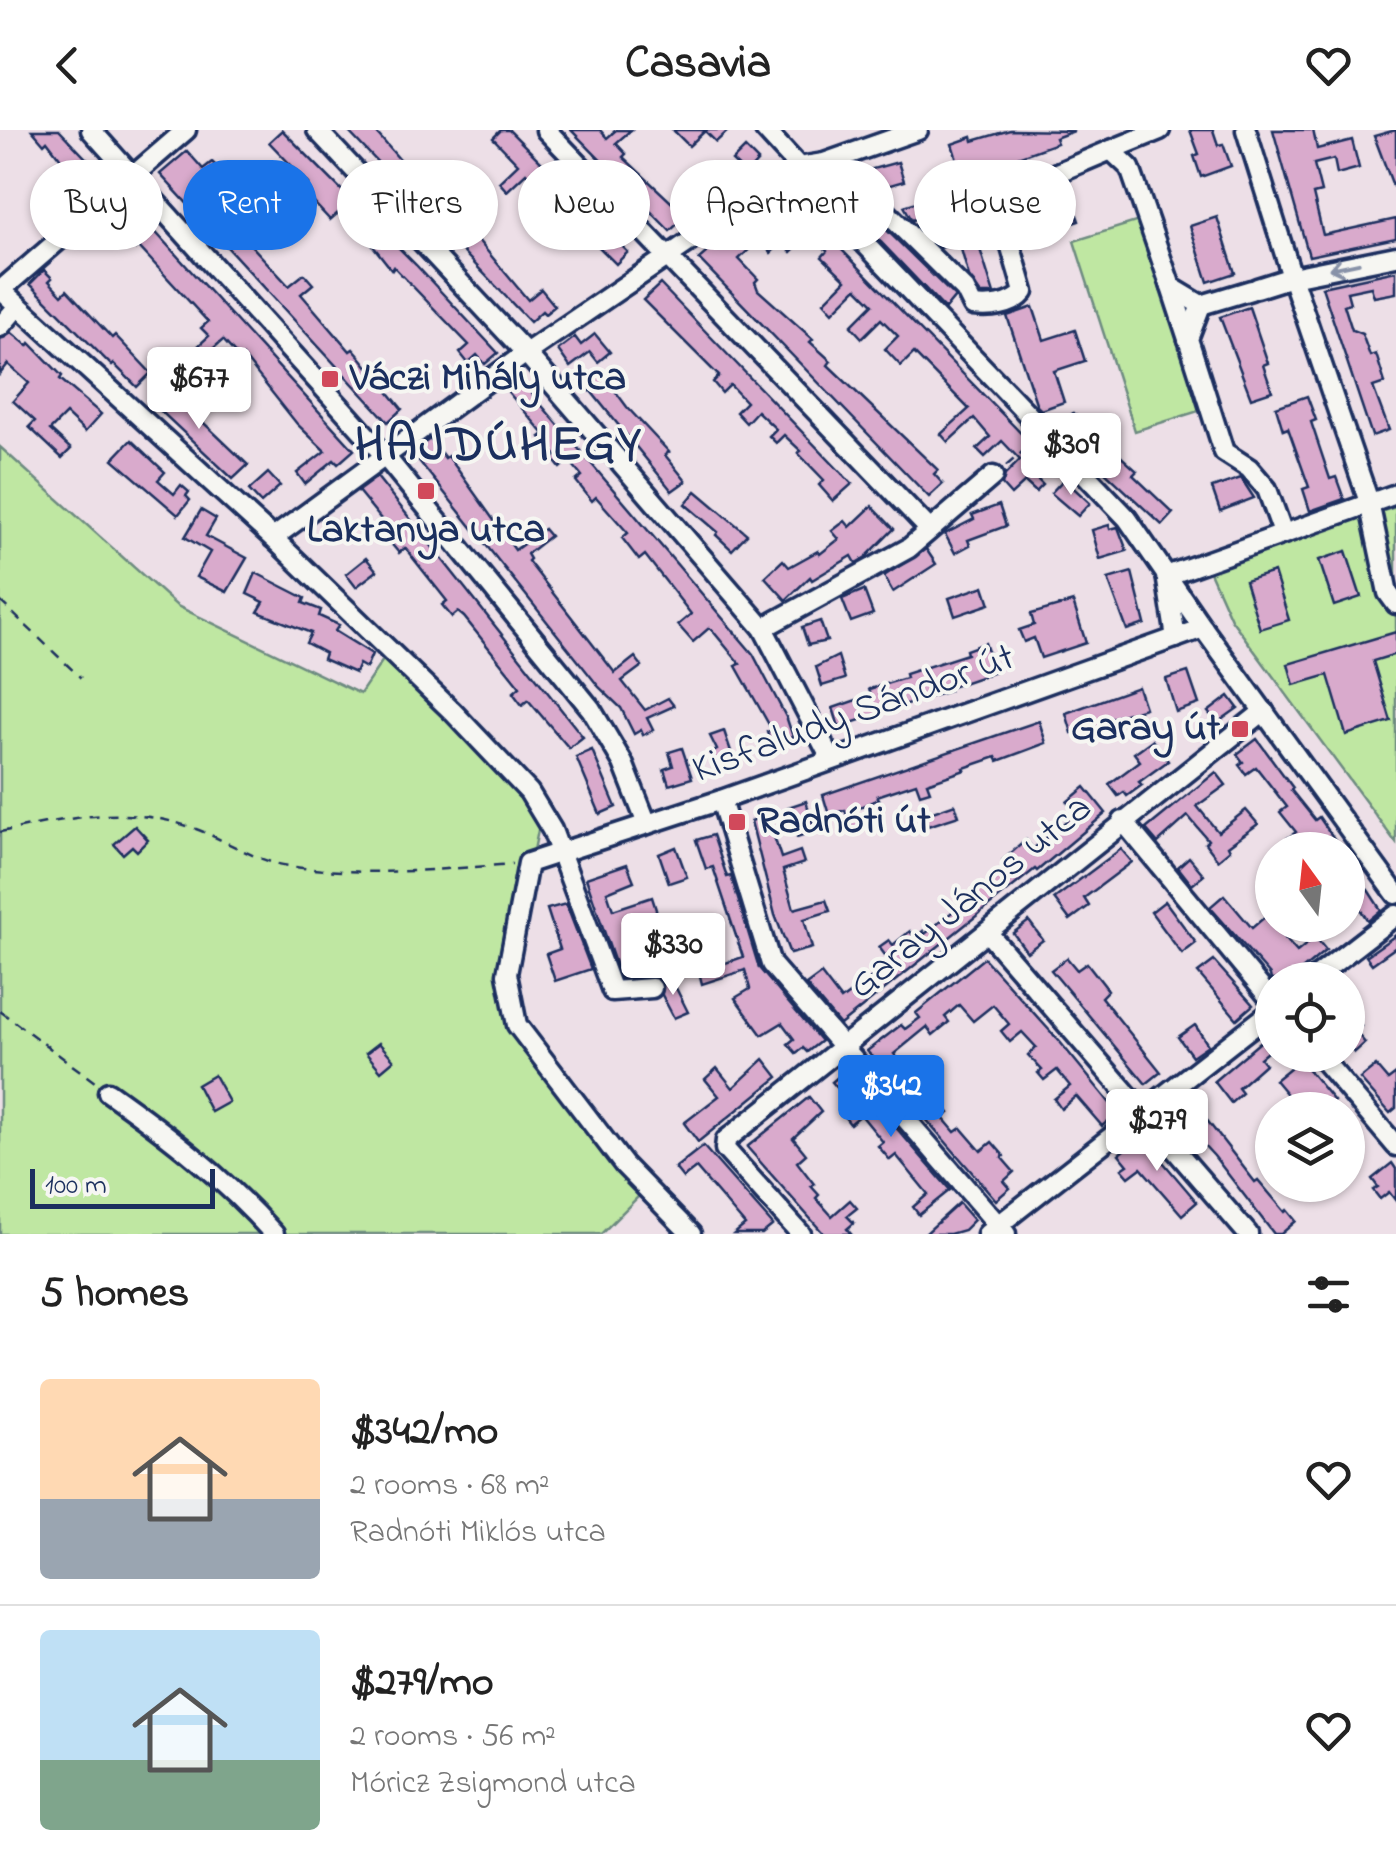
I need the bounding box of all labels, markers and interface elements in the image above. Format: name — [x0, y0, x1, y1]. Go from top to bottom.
text: Casavia — [625, 32, 771, 98]
icon: back — [40, 38, 95, 93]
icon: heart — [1301, 38, 1356, 93]
chip: Buy — [30, 160, 163, 250]
chip: Rent — [183, 160, 317, 250]
chip: Filters — [337, 160, 498, 250]
chip: New — [518, 160, 650, 250]
chip: Apartment — [670, 160, 894, 250]
chip: House — [914, 160, 1076, 250]
one-way arrow — [1329, 258, 1361, 277]
pin: $677 — [140, 347, 258, 432]
place label: Váczi Mihály utca — [349, 350, 626, 409]
text: $677 — [169, 356, 229, 403]
marker: Váczi Mihály utca — [319, 368, 341, 390]
district label: HAJDÚHEGY — [355, 410, 643, 483]
pin: $309 — [1012, 413, 1130, 498]
text: $309 — [1043, 422, 1099, 469]
marker: Laktanya utca — [415, 480, 437, 502]
place label: Laktanya utca — [307, 502, 545, 561]
street label: Kisfaludy Sándor út — [685, 629, 1023, 801]
place label: Garay út — [1071, 700, 1221, 759]
marker: Garay út — [1229, 718, 1251, 740]
street label: Garay János utca — [836, 781, 1106, 1015]
place label: Radnóti út — [757, 793, 931, 852]
marker: Radnóti út — [726, 811, 748, 833]
north arrow — [1255, 832, 1365, 942]
map controls — [1255, 832, 1365, 1202]
pin: $330 — [614, 913, 732, 998]
text: $330 — [643, 922, 703, 969]
button: locate — [1255, 962, 1365, 1072]
pin: $342 — [832, 1055, 950, 1140]
text: $342 — [860, 1064, 922, 1111]
pin: $279 — [1098, 1089, 1216, 1174]
button: layers — [1255, 1092, 1365, 1202]
text: $279 — [1128, 1098, 1186, 1145]
scale bar — [30, 1164, 215, 1208]
text: 100 m — [45, 1166, 107, 1207]
text: 5 homes — [40, 1264, 189, 1325]
icon: filters — [1301, 1267, 1356, 1322]
text: $342/mo — [350, 1402, 498, 1463]
icon: home — [120, 1419, 240, 1539]
icon: heart — [1301, 1452, 1356, 1507]
text: 2 rooms · 68 m² — [350, 1463, 549, 1510]
text: Radnóti Miklós utca — [350, 1510, 606, 1557]
text: $279/mo — [350, 1653, 494, 1714]
icon: home — [120, 1670, 240, 1790]
icon: heart — [1301, 1703, 1356, 1758]
text: 2 rooms · 56 m² — [350, 1714, 556, 1761]
text: Móricz Zsigmond utca — [350, 1761, 636, 1808]

